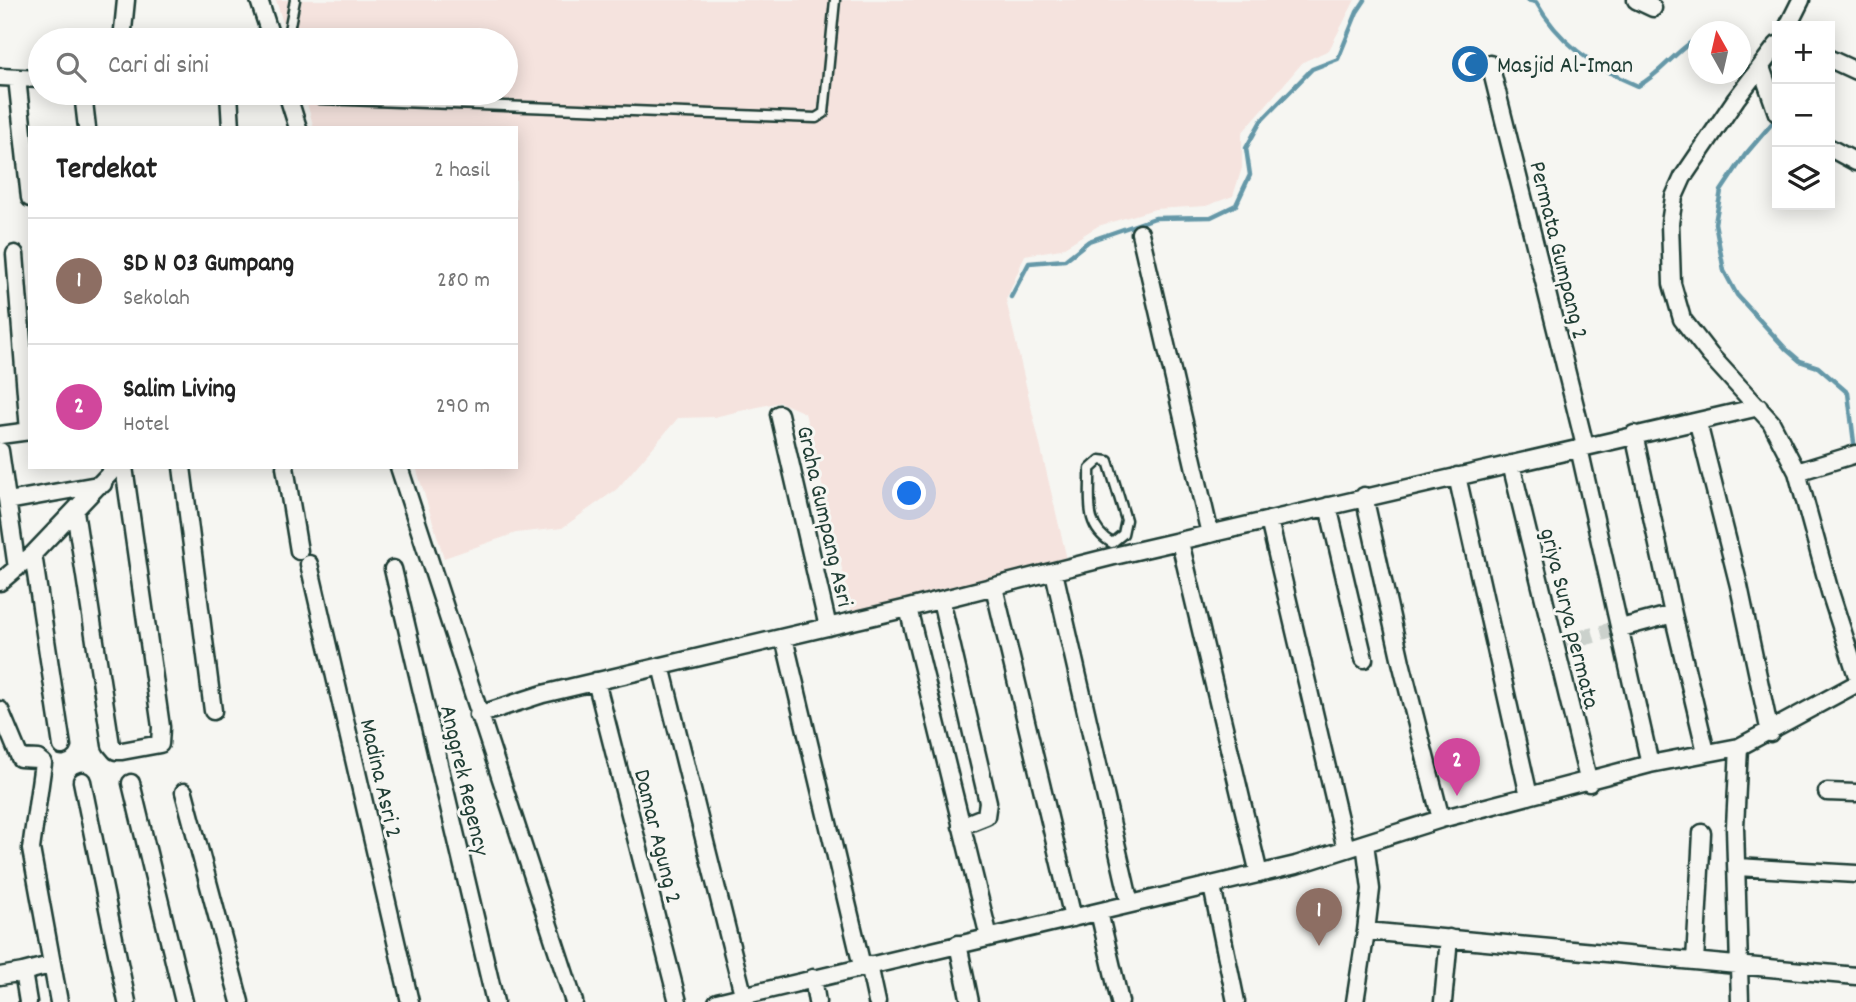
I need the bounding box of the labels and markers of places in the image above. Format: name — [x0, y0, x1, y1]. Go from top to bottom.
mosque icon: Masjid Al-Iman — [1449, 43, 1491, 85]
place label: Masjid Al-Iman — [1497, 50, 1633, 84]
pin: 2 — [1434, 738, 1480, 796]
pin: 1 — [1296, 888, 1342, 946]

